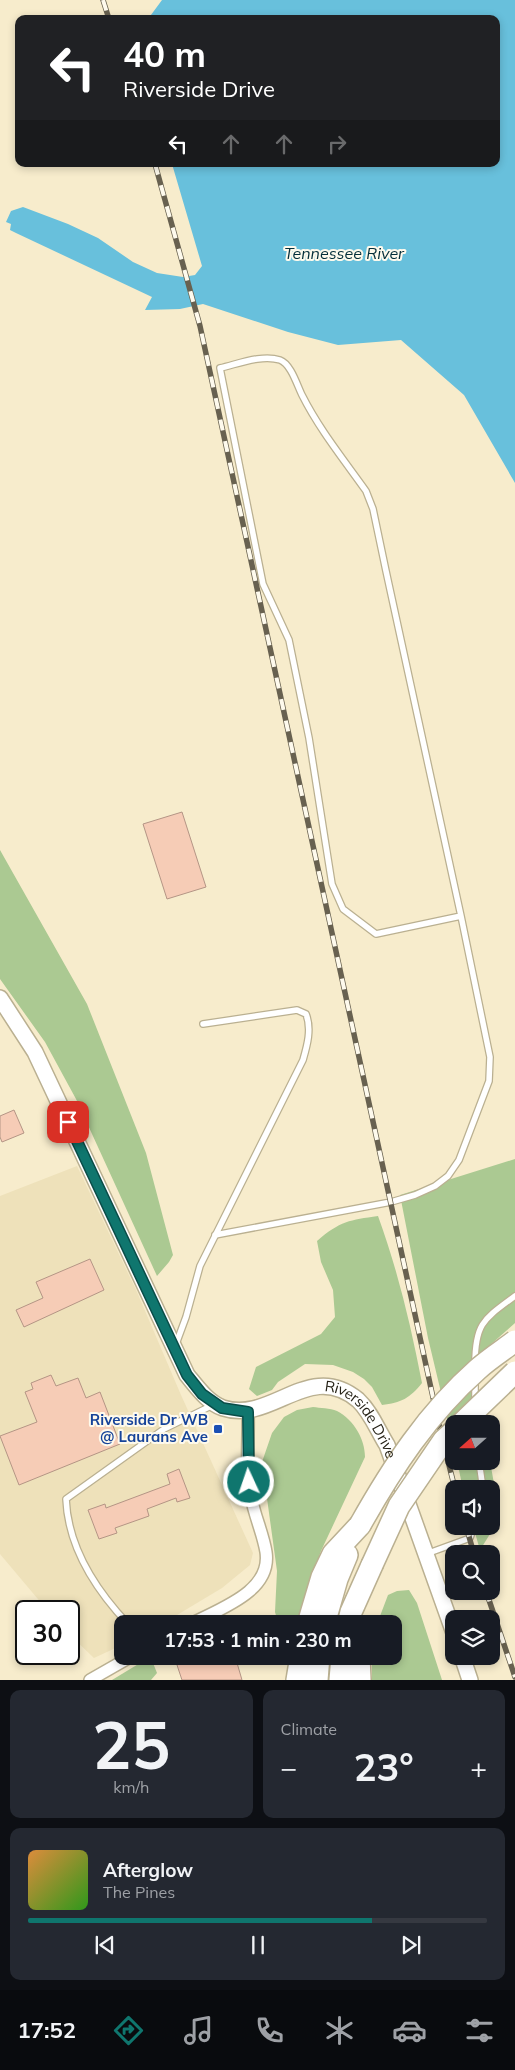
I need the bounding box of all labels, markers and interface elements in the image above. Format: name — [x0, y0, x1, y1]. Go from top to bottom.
text: 40 m — [123, 32, 206, 76]
icon: left — [40, 35, 105, 100]
text: Riverside Drive — [123, 75, 275, 103]
icon: left — [164, 130, 192, 158]
icon: ahead — [217, 130, 245, 158]
icon: ahead — [270, 130, 298, 158]
icon: right — [323, 130, 351, 158]
water label: Tennessee River — [284, 243, 405, 263]
pin — [47, 1101, 89, 1143]
icon: arrive — [54, 1108, 82, 1136]
street label: Riverside Drive — [324, 1376, 401, 1461]
place label: Riverside Dr WB @ Laurans Ave — [90, 1410, 208, 1446]
north arrow — [445, 1415, 500, 1470]
map controls — [445, 1415, 500, 1665]
marker: Riverside Dr WB @ Laurans Ave — [212, 1423, 224, 1435]
position arrow — [222, 1455, 274, 1507]
button: sound — [445, 1480, 500, 1535]
button: search — [445, 1545, 500, 1600]
speed limit sign: 30 — [15, 1600, 80, 1665]
button: layers — [445, 1610, 500, 1665]
text: 17:53 · 1 min · 230 m — [164, 1628, 352, 1652]
text: 25 — [92, 1704, 170, 1785]
text: Climate — [281, 1719, 337, 1739]
text: 23° — [354, 1743, 414, 1791]
text: − — [281, 1750, 297, 1785]
text: + — [470, 1750, 487, 1785]
text: km/h — [113, 1777, 149, 1797]
text: Afterglow — [103, 1858, 193, 1882]
text: The Pines — [103, 1882, 175, 1902]
icon: previous — [91, 1931, 119, 1959]
icon: pause — [244, 1931, 272, 1959]
icon: next — [397, 1931, 425, 1959]
icon: directions — [111, 2013, 146, 2048]
icon: music — [181, 2013, 216, 2048]
icon: phone — [252, 2013, 287, 2048]
icon: climate — [322, 2013, 357, 2048]
icon: car — [392, 2013, 427, 2048]
icon: filters — [462, 2013, 497, 2048]
text: 17:52 — [18, 2016, 76, 2044]

